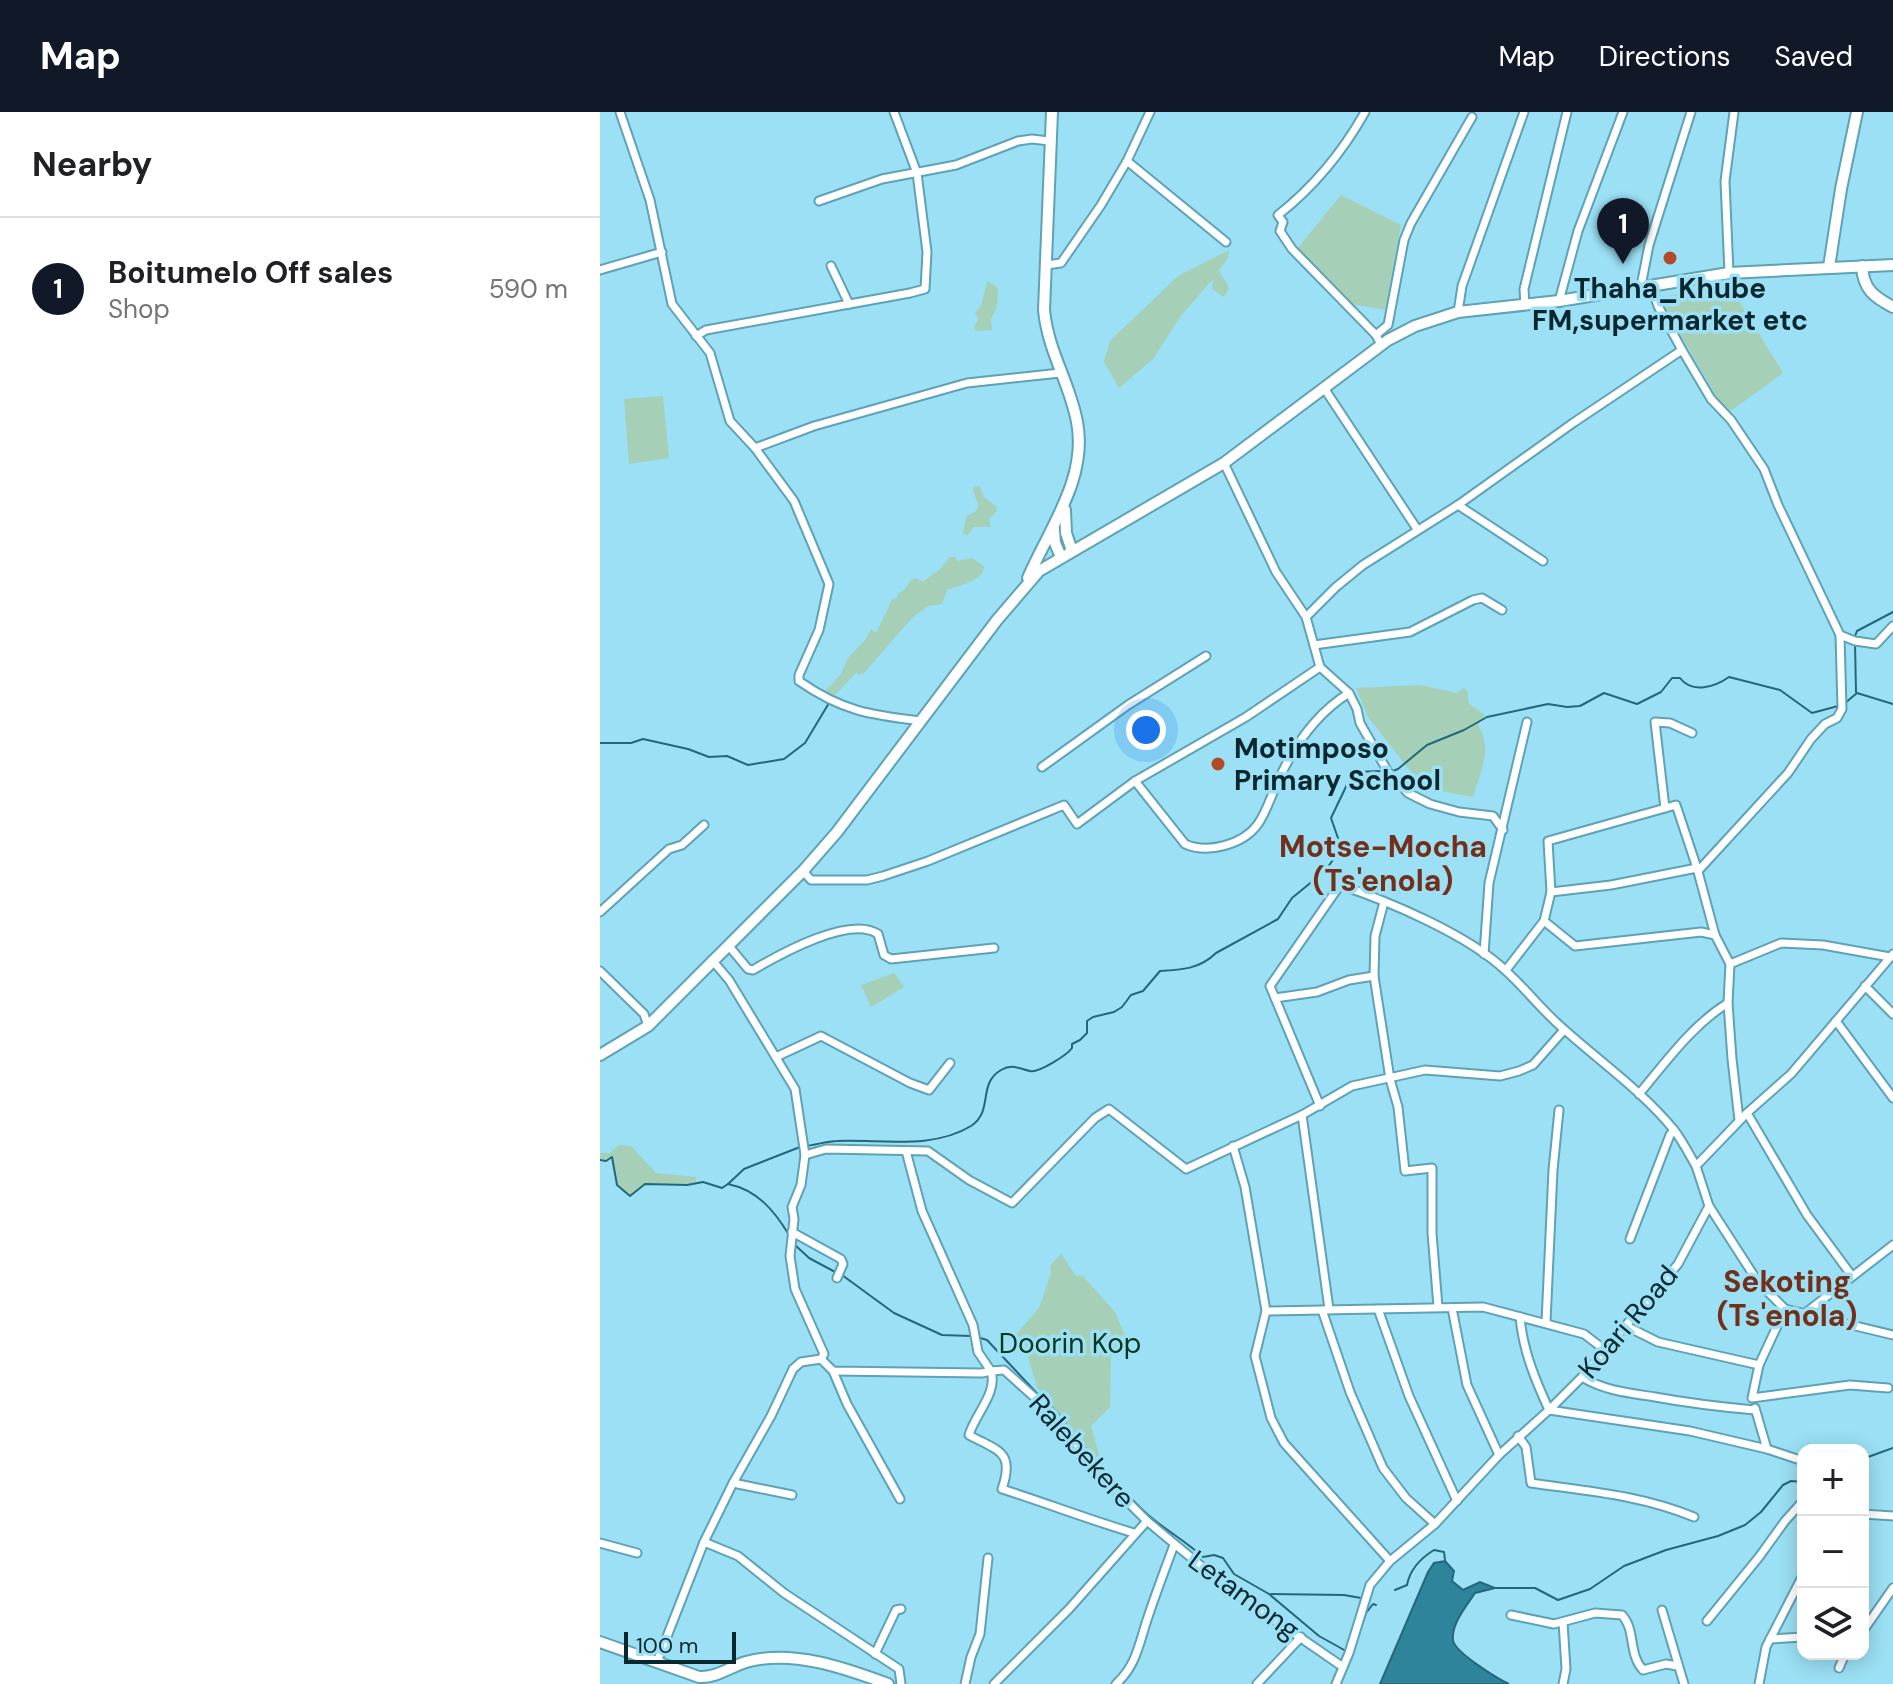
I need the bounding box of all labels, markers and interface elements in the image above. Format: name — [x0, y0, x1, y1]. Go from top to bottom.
text: Map — [40, 31, 121, 81]
text: Map — [1498, 38, 1555, 75]
text: Directions — [1599, 38, 1731, 75]
text: Saved — [1775, 38, 1853, 75]
text: Nearby — [32, 142, 152, 187]
pin: 1 — [1597, 198, 1649, 264]
marker: Thaha_Khube FM,supermarket etc — [1661, 249, 1679, 267]
text: Boitumelo Off sales — [108, 253, 393, 292]
place label: Thaha_Khube FM,supermarket etc — [1532, 270, 1808, 339]
text: 1 — [53, 272, 63, 306]
text: 590 m — [489, 272, 568, 306]
text: Shop — [108, 292, 170, 326]
your location — [1126, 710, 1166, 750]
place label: Motimposo Primary School — [1234, 730, 1441, 799]
marker: Motimposo Primary School — [1209, 755, 1227, 773]
district label: Motse-Mocha (Ts'enola) — [1279, 827, 1487, 900]
street label: Koari Road — [1570, 1258, 1686, 1386]
district label: Sekoting (Ts'enola) — [1716, 1262, 1858, 1335]
park label: Doorin Kop — [999, 1325, 1141, 1362]
street label: Ralebekere — [1021, 1386, 1143, 1516]
map controls — [1797, 1444, 1869, 1660]
button: + — [1797, 1444, 1869, 1516]
button: − — [1797, 1516, 1869, 1588]
street label: Letamong — [1181, 1542, 1307, 1648]
button: layers — [1797, 1588, 1869, 1660]
scale bar — [624, 1628, 736, 1664]
text: 100 m — [636, 1631, 698, 1660]

